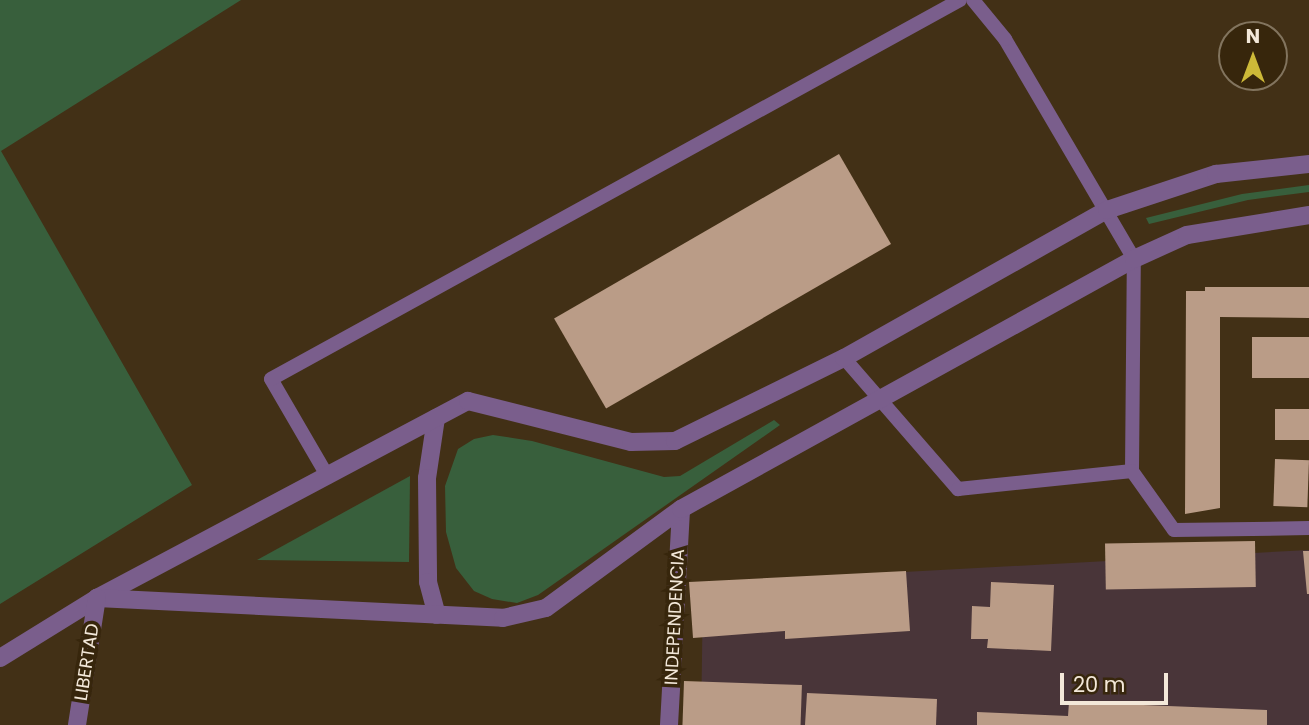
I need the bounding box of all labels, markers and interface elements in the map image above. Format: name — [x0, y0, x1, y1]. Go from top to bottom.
north arrow — [1218, 21, 1288, 91]
text: N — [1246, 23, 1260, 50]
street label: INDEPENDENCIA — [661, 548, 689, 686]
street label: LIBERTAD — [70, 622, 104, 702]
scale bar — [1064, 658, 1172, 702]
text: 20 m — [1073, 670, 1126, 699]

